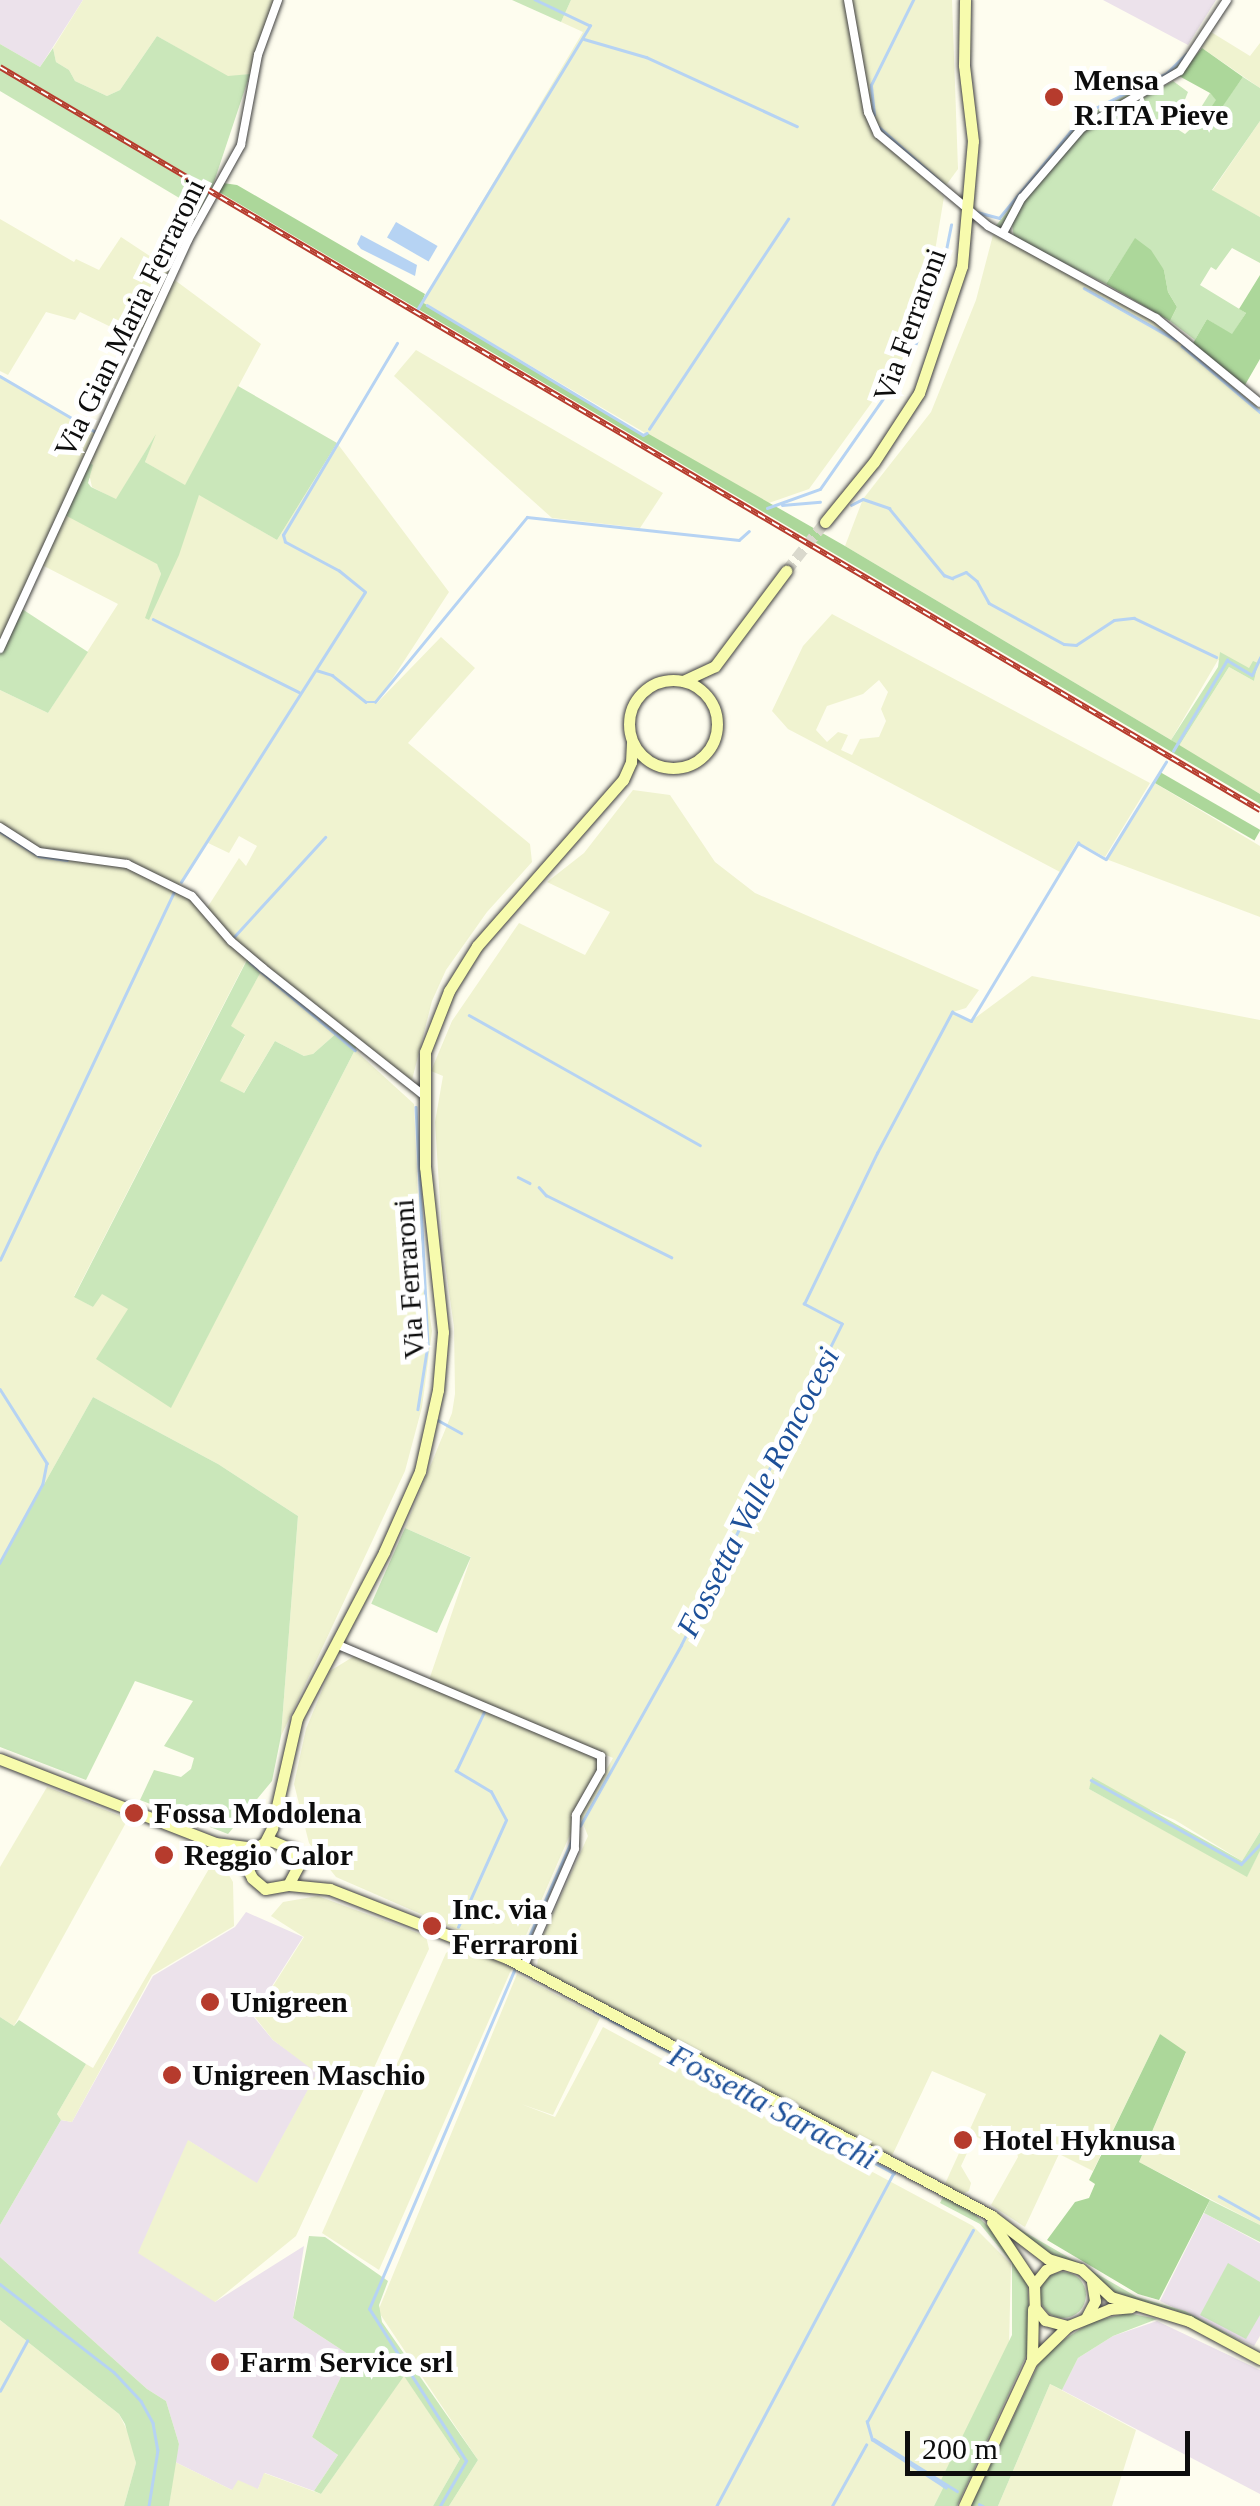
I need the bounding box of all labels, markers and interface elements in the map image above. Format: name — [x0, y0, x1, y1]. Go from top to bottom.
place label: Mensa R.ITA Pieve — [1074, 62, 1230, 132]
marker: Mensa R.ITA Pieve — [1043, 86, 1065, 108]
street label: Via Gian Maria Ferraroni — [47, 173, 213, 463]
street label: Via Ferraroni — [866, 243, 954, 407]
street label: Via Ferraroni — [385, 1198, 433, 1360]
water label: Fossetta Valle Roncocesi — [668, 1341, 848, 1643]
place label: Fossa Modolena — [154, 1795, 362, 1831]
marker: Fossa Modolena — [123, 1802, 145, 1824]
place label: Reggio Calor — [184, 1837, 353, 1873]
marker: Reggio Calor — [153, 1844, 175, 1866]
place label: Inc. via Ferraroni — [452, 1891, 578, 1962]
marker: Inc. via Ferraroni — [421, 1915, 443, 1937]
place label: Unigreen — [230, 1984, 348, 2020]
marker: Unigreen — [199, 1991, 221, 2013]
water label: Fossetta Saracchi — [662, 2036, 884, 2178]
place label: Unigreen Maschio — [192, 2057, 426, 2093]
marker: Unigreen Maschio — [161, 2064, 183, 2086]
place label: Hotel Hyknusa — [983, 2122, 1176, 2158]
marker: Hotel Hyknusa — [952, 2129, 974, 2151]
place label: Farm Service srl — [240, 2344, 453, 2380]
marker: Farm Service srl — [209, 2351, 231, 2373]
scale bar — [910, 2411, 1195, 2473]
text: 200 m — [922, 2432, 998, 2465]

